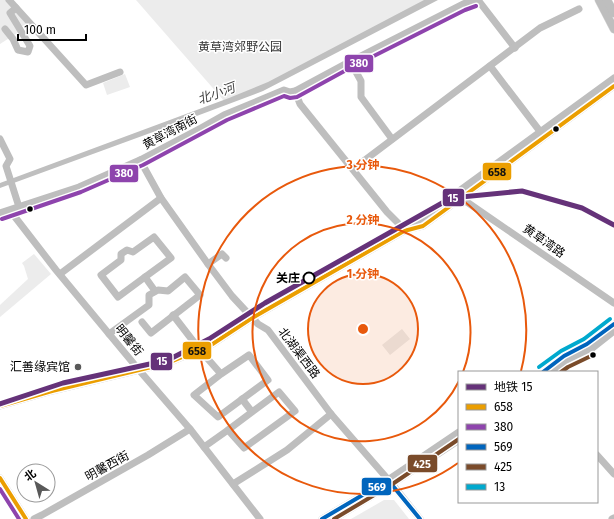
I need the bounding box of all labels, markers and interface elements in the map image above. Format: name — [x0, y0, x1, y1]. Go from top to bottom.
scale bar — [18, 16, 86, 42]
text: 100 m — [24, 23, 56, 37]
park label: 黄草湾郊野公园 — [198, 40, 282, 54]
line badge: 380 — [344, 54, 374, 73]
text: 380 — [349, 57, 369, 70]
water label: 北小河 — [195, 79, 240, 107]
street label: 黄草湾南街 — [140, 112, 200, 152]
unlabelled marker — [551, 124, 561, 134]
text: 3 分钟 — [345, 158, 380, 172]
line badge: 658 — [482, 162, 512, 181]
line badge: 380 — [109, 164, 139, 183]
text: 658 — [488, 166, 507, 179]
text: 380 — [114, 167, 134, 180]
line badge: 15 — [442, 188, 465, 207]
text: 15 — [448, 192, 459, 205]
unlabelled marker — [25, 204, 35, 214]
text: 2 分钟 — [346, 213, 380, 227]
street label: 黄草湾路 — [520, 221, 568, 261]
text: 1 分钟 — [347, 267, 379, 281]
place label: 关庄 — [276, 271, 300, 285]
marker: 关庄 — [302, 271, 316, 285]
street label: 明馨街 — [112, 322, 146, 358]
centre of rings — [356, 322, 370, 336]
street label: 北湖渠西路 — [275, 325, 323, 381]
line badge: 658 — [182, 341, 212, 360]
text: 658 — [188, 345, 207, 358]
unlabelled marker — [588, 350, 598, 360]
line badge: 15 — [150, 352, 173, 371]
text: 15 — [157, 355, 168, 368]
place label: 汇善缘宾馆 — [10, 360, 70, 374]
marker: 汇善缘宾馆 — [73, 362, 83, 372]
legend — [458, 371, 598, 503]
text: 地铁 15 — [494, 380, 532, 394]
text: 658 — [494, 400, 513, 414]
text: 380 — [494, 420, 514, 434]
text: 569 — [494, 440, 513, 454]
street label: 明馨西街 — [83, 448, 131, 484]
line badge: 425 — [407, 454, 438, 473]
text: 425 — [413, 458, 431, 471]
text: 425 — [494, 460, 512, 474]
north arrow — [16, 463, 56, 503]
text: 北 — [22, 467, 39, 484]
line badge: 569 — [361, 477, 392, 496]
text: 13 — [494, 480, 505, 494]
text: 569 — [368, 481, 386, 494]

